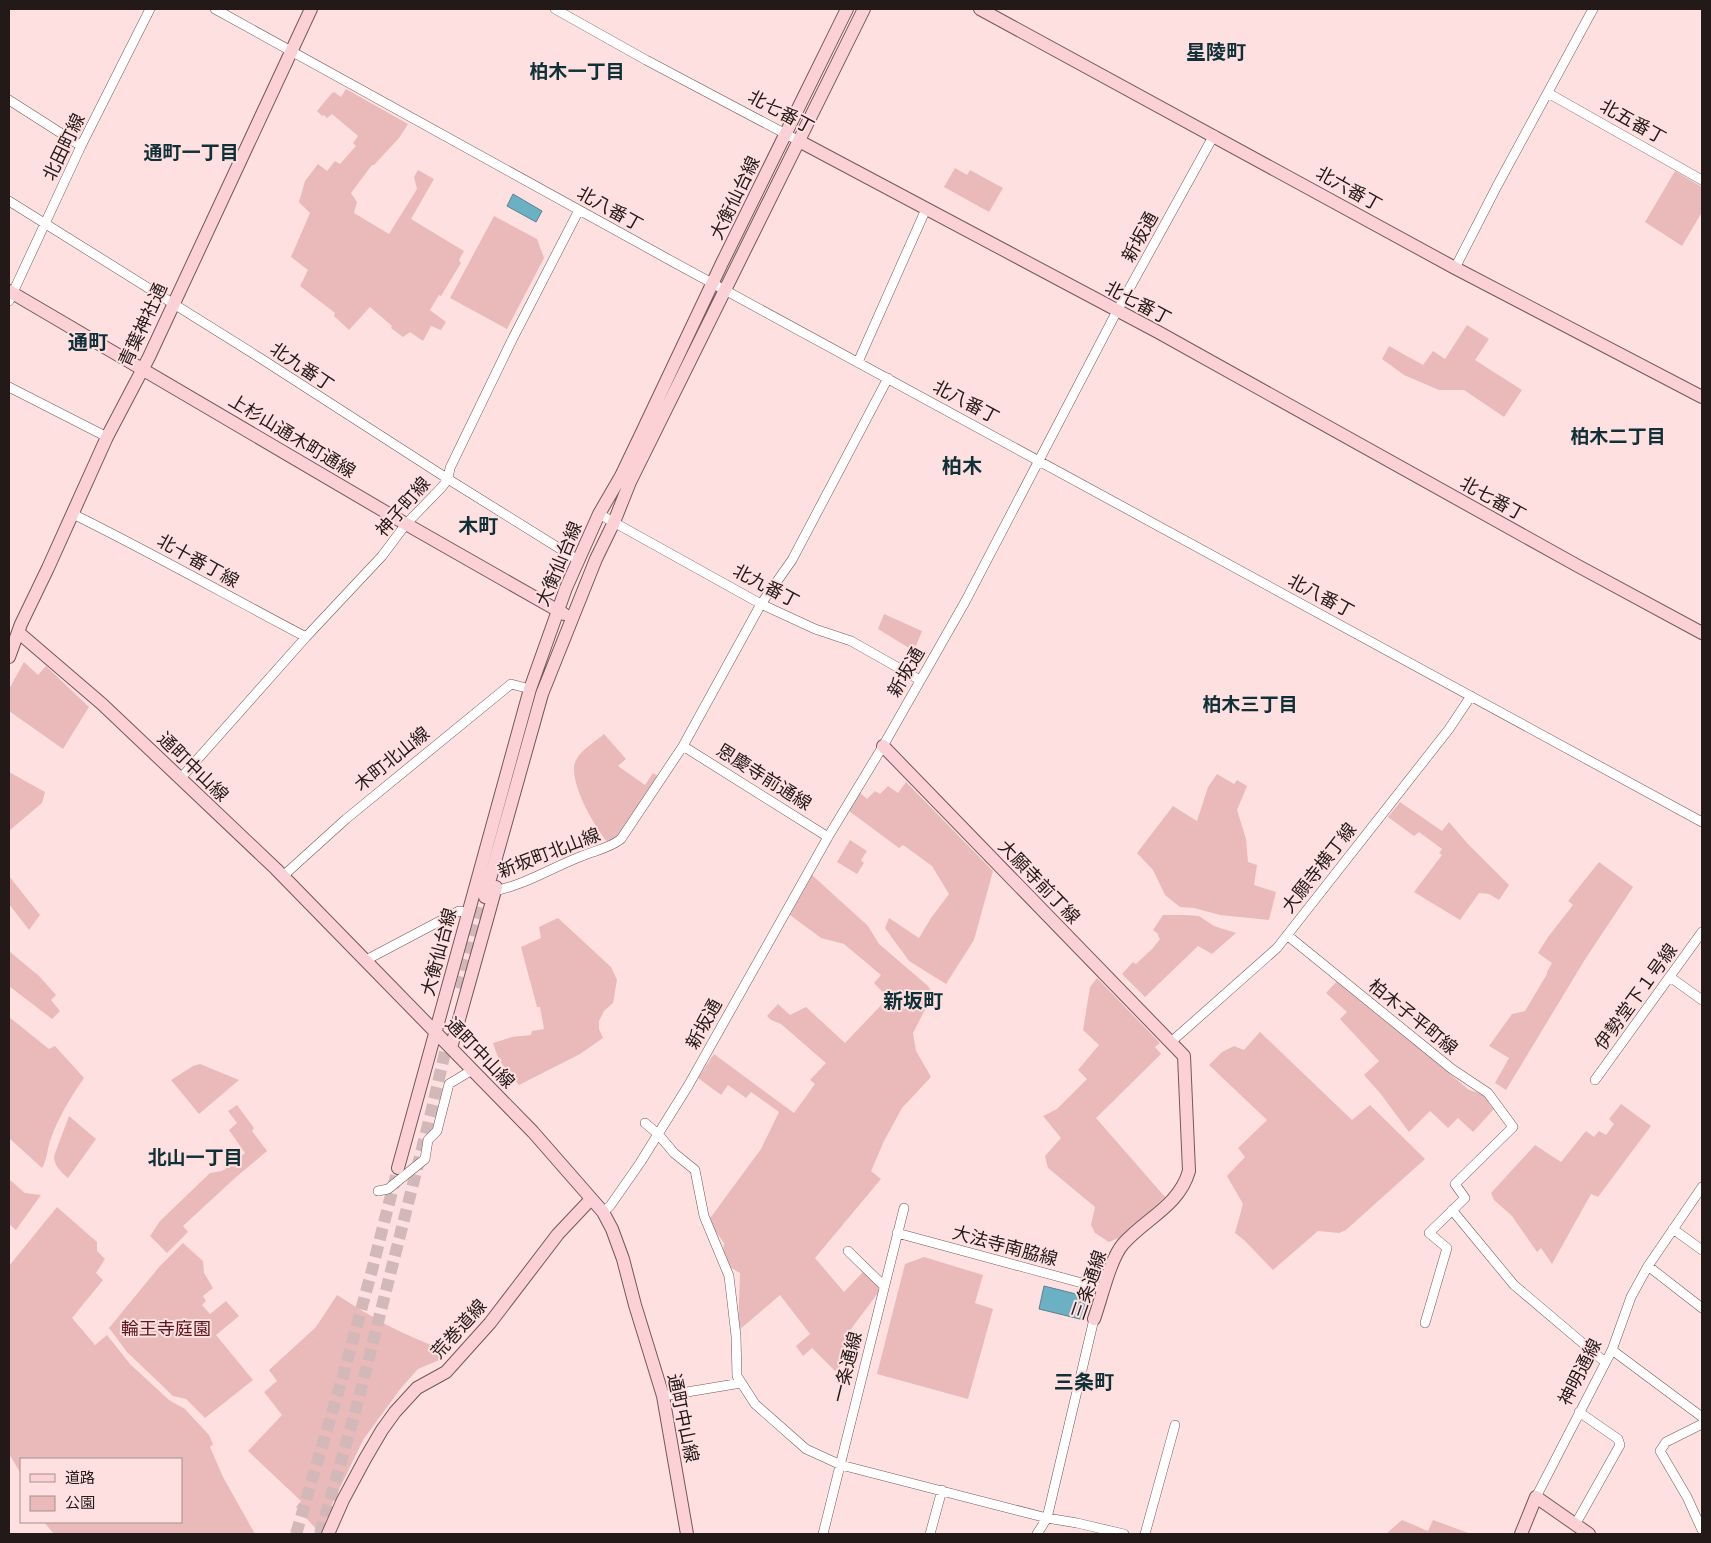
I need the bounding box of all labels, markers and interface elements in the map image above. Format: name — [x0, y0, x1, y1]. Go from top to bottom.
district label: 星陵町 — [1186, 41, 1246, 64]
district label: 柏木一丁目 — [529, 61, 625, 83]
street label: 北七番丁 — [744, 85, 818, 139]
street label: 北五番丁 — [1596, 95, 1670, 149]
street label: 北田町線 — [38, 110, 90, 184]
district label: 通町一丁目 — [143, 142, 239, 164]
street label: 大衡仙台線 — [705, 153, 765, 243]
street label: 北六番丁 — [1312, 162, 1386, 216]
street label: 北八番丁 — [573, 182, 647, 236]
street label: 新坂通 — [1117, 208, 1163, 266]
street label: 北七番丁 — [1101, 276, 1175, 330]
street label: 青葉神社通 — [114, 280, 172, 370]
district label: 通町 — [68, 331, 108, 354]
street label: 北九番丁 — [266, 338, 338, 396]
street label: 北八番丁 — [929, 375, 1003, 429]
street label: 上杉山通木町通線 — [225, 389, 359, 483]
district label: 柏木二丁目 — [1570, 426, 1666, 448]
district label: 柏木 — [942, 455, 982, 478]
street label: 北七番丁 — [1456, 472, 1530, 526]
street label: 神子町線 — [371, 473, 435, 541]
district label: 木町 — [458, 515, 498, 538]
street label: 大衡仙台線 — [531, 518, 587, 610]
street label: 北十番丁線 — [153, 530, 243, 592]
street label: 北九番丁 — [729, 559, 803, 613]
street label: 北八番丁 — [1284, 569, 1358, 623]
street label: 新坂通 — [883, 643, 929, 701]
district label: 柏木三丁目 — [1202, 694, 1298, 716]
street label: 木町北山線 — [350, 722, 434, 796]
street label: 通町中山線 — [153, 728, 233, 806]
street label: 恩慶寺前通線 — [712, 739, 816, 815]
street label: 大願寺横丁線 — [1277, 819, 1361, 917]
street label: 新坂町北山線 — [495, 823, 603, 883]
street label: 大願寺前丁線 — [994, 836, 1084, 928]
street label: 大衡仙台線 — [417, 906, 461, 998]
street label: 伊勢堂下１号線 — [1590, 940, 1682, 1054]
street label: 柏木子平町線 — [1364, 974, 1462, 1060]
district label: 新坂町 — [883, 990, 943, 1013]
street label: 新坂通 — [681, 995, 727, 1053]
street label: 通町中山線 — [441, 1013, 519, 1093]
district label: 北山一丁目 — [147, 1147, 243, 1169]
street label: 大法寺南脇線 — [950, 1221, 1060, 1271]
street label: 三条通線 — [1067, 1247, 1111, 1323]
street label: 荒巻道線 — [427, 1295, 491, 1363]
park label: 輪王寺庭園 — [121, 1318, 211, 1340]
street label: 一条通線 — [828, 1329, 866, 1405]
street label: 神明通線 — [1554, 1335, 1606, 1409]
district label: 三条町 — [1054, 1371, 1114, 1394]
street label: 通町中山線 — [663, 1372, 703, 1464]
legend — [20, 1458, 182, 1523]
text: 道路 — [65, 1469, 95, 1487]
text: 公園 — [65, 1494, 95, 1512]

